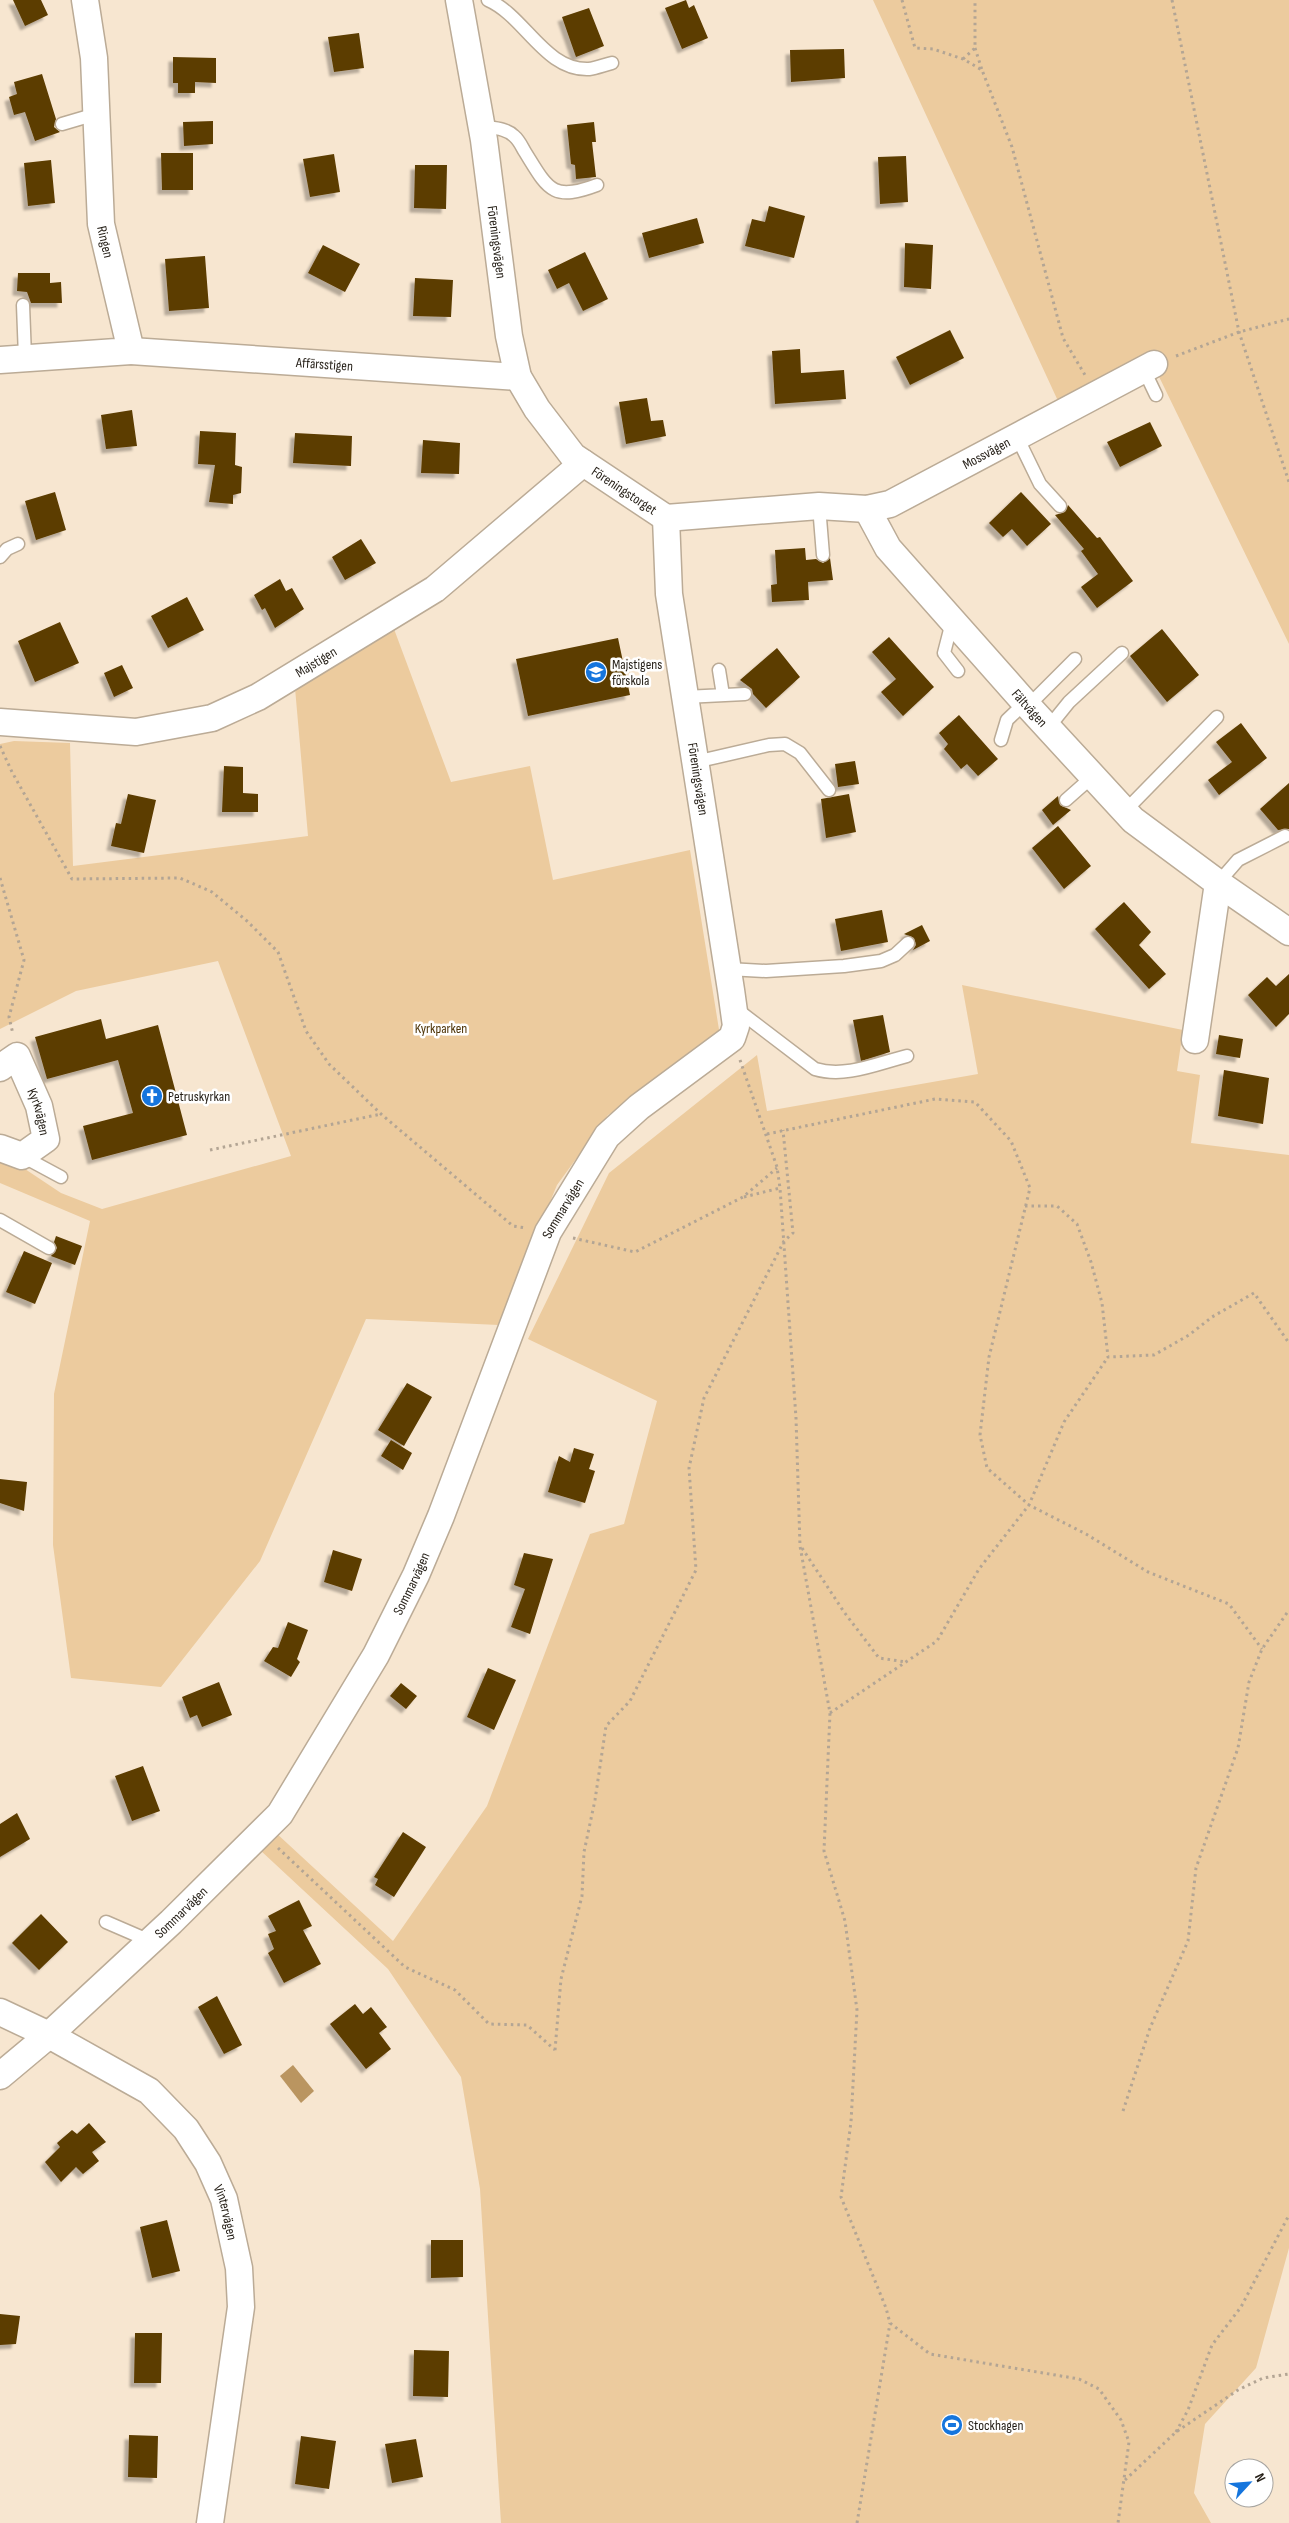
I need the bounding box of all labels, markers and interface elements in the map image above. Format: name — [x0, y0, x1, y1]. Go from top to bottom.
street label: Föreningsvägen — [484, 205, 510, 279]
street label: Ringen — [93, 224, 117, 260]
street label: Affärsstigen — [295, 354, 354, 374]
street label: Mossvägen — [959, 433, 1013, 473]
street label: Föreningstorget — [589, 463, 660, 518]
street label: Majstigen — [292, 643, 340, 681]
place label: Majstigens förskola — [612, 656, 662, 689]
school or university icon: Majstigens förskola — [584, 660, 608, 684]
street label: Fältvägen — [1008, 685, 1051, 730]
street label: Föreningsvägen — [684, 741, 712, 817]
park label: Kyrkparken — [415, 1020, 467, 1037]
church icon: Petruskyrkan — [140, 1084, 164, 1108]
street label: Kyrkvägen — [24, 1085, 54, 1137]
place label: Petruskyrkan — [168, 1088, 230, 1105]
street label: Sommarvägen — [538, 1175, 587, 1241]
street label: Sommarvägen — [389, 1550, 433, 1618]
street label: Sommarvägen — [151, 1883, 211, 1942]
street label: Vintervägen — [210, 2182, 241, 2242]
sports icon: Stockhagen — [940, 2413, 964, 2437]
place label: Stockhagen — [968, 2417, 1023, 2434]
north arrow — [1224, 2458, 1274, 2508]
text: N — [1251, 2470, 1270, 2485]

